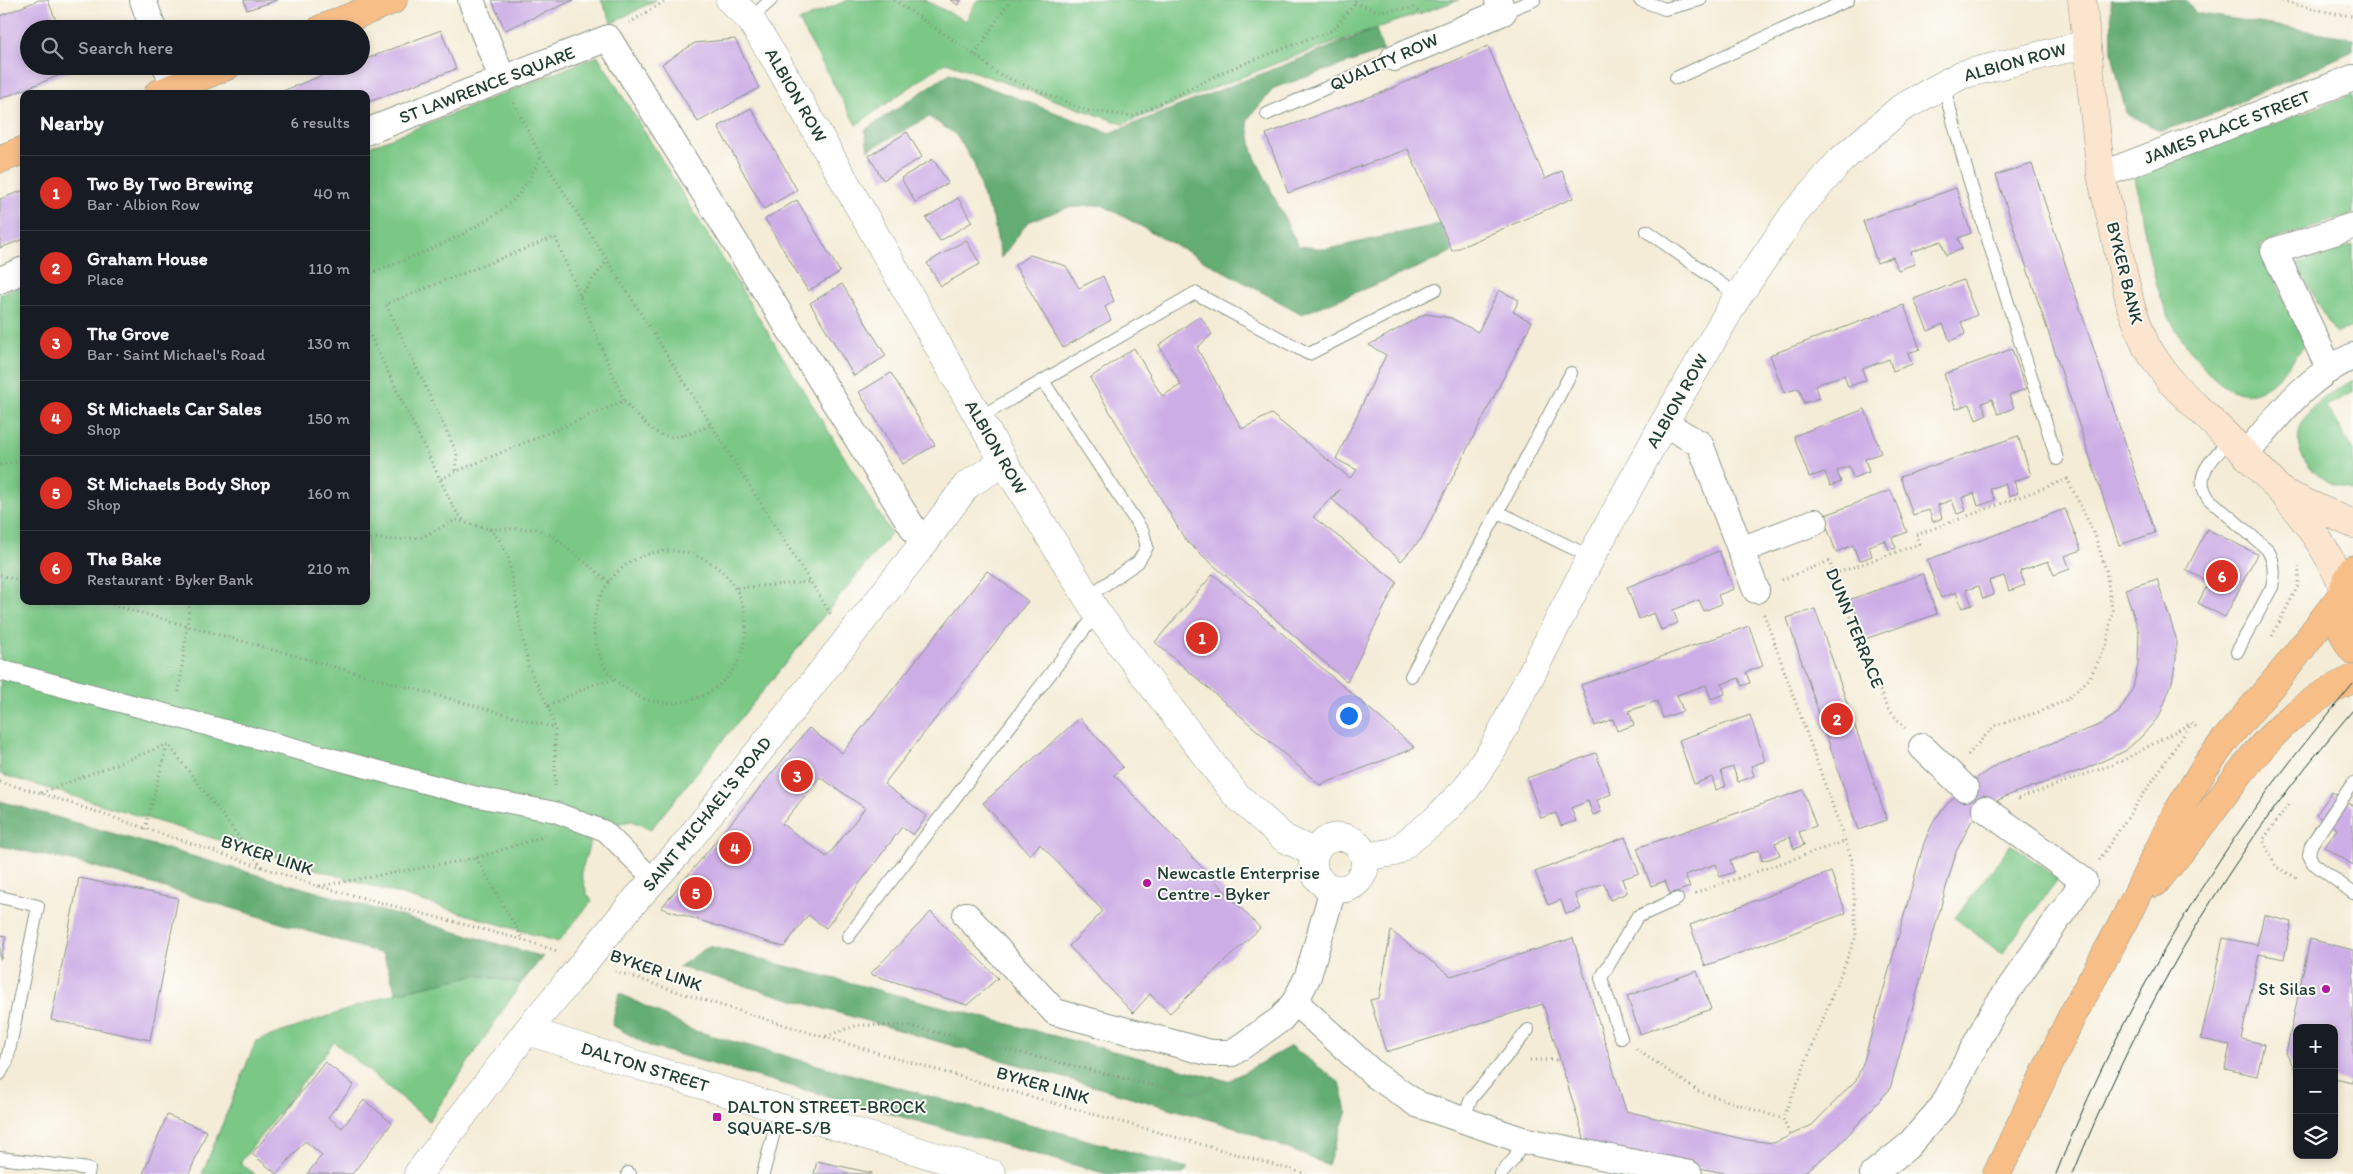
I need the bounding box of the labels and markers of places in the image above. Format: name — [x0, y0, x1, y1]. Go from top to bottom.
pin: 6 — [2206, 557, 2238, 595]
pin: 1 — [1186, 619, 1218, 657]
pin: 2 — [1821, 700, 1853, 738]
pin: 3 — [781, 757, 813, 795]
pin: 4 — [719, 829, 751, 867]
place label: Newcastle Enterprise Centre - Byker — [1157, 862, 1320, 905]
pin: 5 — [680, 874, 712, 912]
marker: Newcastle Enterprise Centre - Byker — [1141, 877, 1153, 889]
place label: St Silas — [2258, 978, 2316, 1000]
marker: St Silas — [2320, 983, 2332, 995]
place label: DALTON STREET-BROCK SQUARE-S/B — [727, 1096, 926, 1139]
marker: DALTON STREET-BROCK SQUARE-S/B — [711, 1111, 723, 1123]

